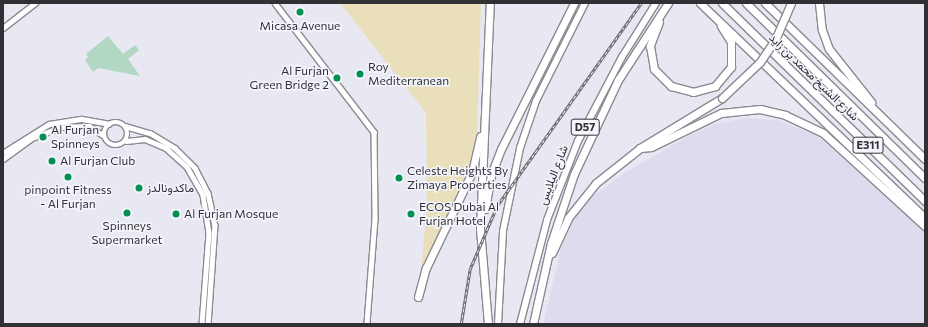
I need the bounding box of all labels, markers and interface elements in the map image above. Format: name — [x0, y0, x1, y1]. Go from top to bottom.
marker: Micasa Avenue — [295, 7, 305, 17]
place label: Micasa Avenue — [260, 19, 340, 33]
street label: شارع الشيخ محمد بن زايد — [766, 30, 862, 124]
place label: Roy Mediterranean — [368, 60, 449, 88]
place label: Al Furjan Green Bridge 2 — [250, 64, 329, 92]
marker: Roy Mediterranean — [355, 69, 365, 79]
marker: Al Furjan Green Bridge 2 — [332, 73, 342, 83]
road number: D57 — [570, 118, 600, 136]
place label: Al Furjan Spinneys — [51, 123, 100, 151]
marker: Al Furjan Spinneys — [38, 132, 48, 142]
road number: E311 — [852, 136, 884, 154]
street label: شارع اليلايس — [535, 143, 571, 207]
place label: Al Furjan Club — [60, 154, 135, 168]
marker: Al Furjan Club — [47, 156, 57, 166]
place label: Celeste Heights By Zimaya Properties — [407, 164, 508, 192]
marker: pinpoint Fitness - Al Furjan — [63, 172, 73, 182]
marker: Celeste Heights By Zimaya Properties — [394, 173, 404, 183]
place label: ماكدونالدز — [147, 181, 194, 195]
place label: pinpoint Fitness - Al Furjan — [24, 183, 112, 211]
marker: ماكدونالدز — [134, 183, 144, 193]
place label: ECOS Dubai Al Furjan Hotel — [419, 200, 499, 228]
place label: Al Furjan Mosque — [184, 207, 278, 221]
marker: Spinneys Supermarket — [122, 208, 132, 218]
marker: Al Furjan Mosque — [171, 209, 181, 219]
marker: ECOS Dubai Al Furjan Hotel — [406, 209, 416, 219]
place label: Spinneys Supermarket — [92, 219, 162, 247]

